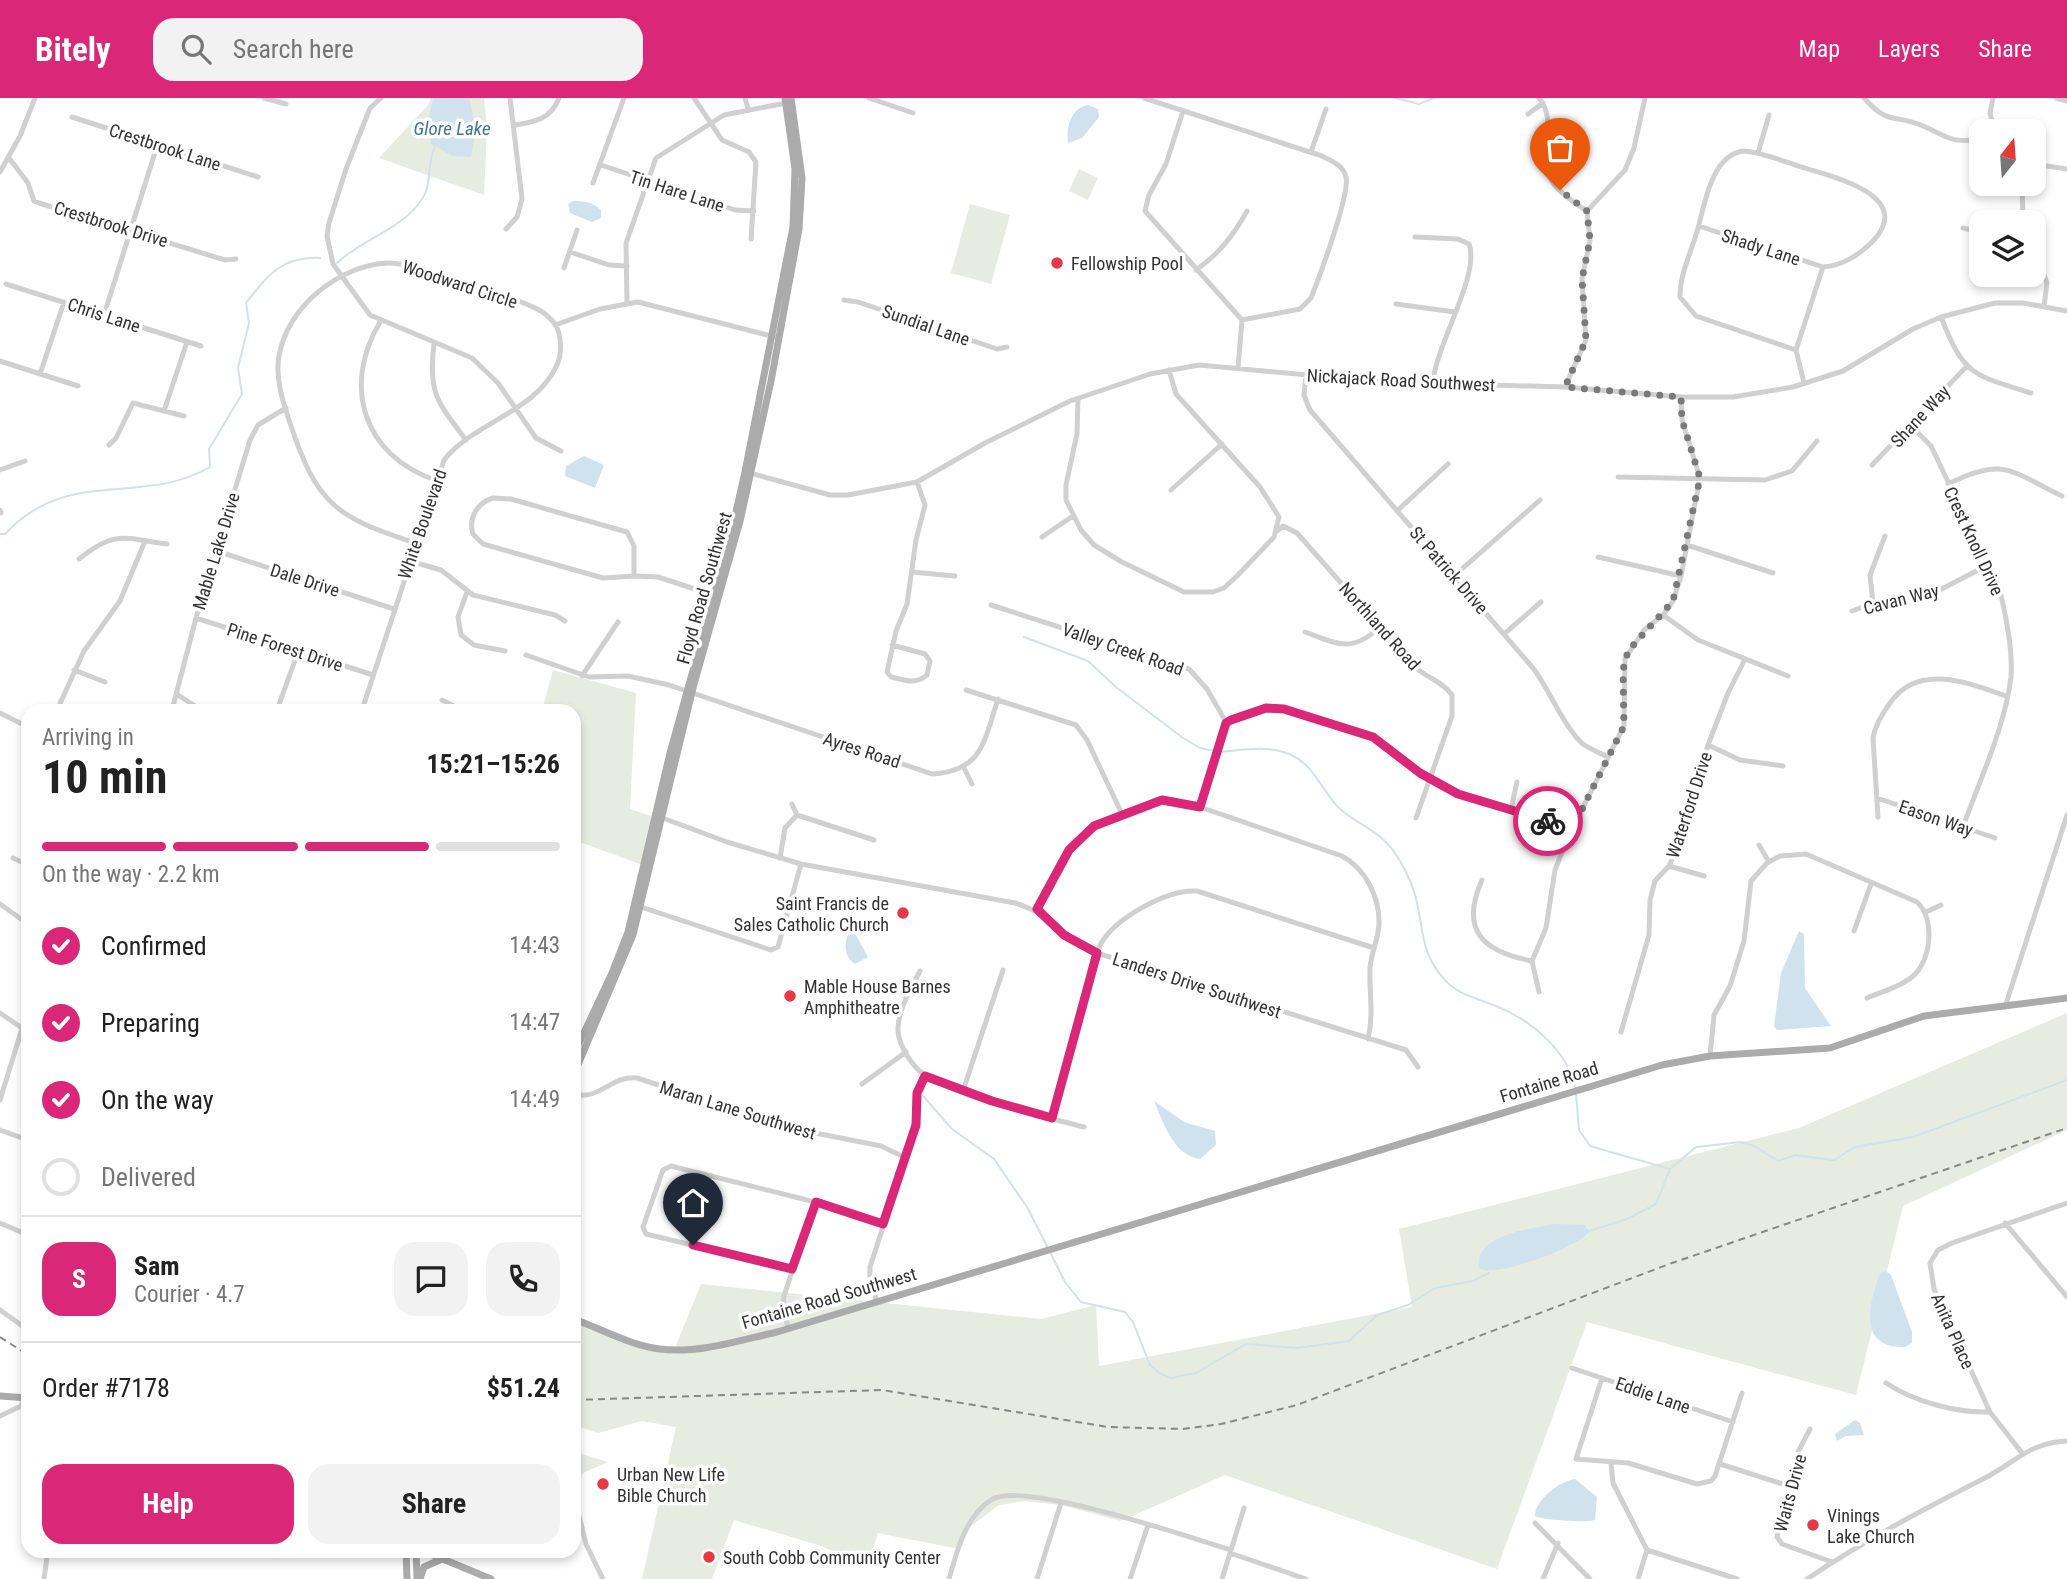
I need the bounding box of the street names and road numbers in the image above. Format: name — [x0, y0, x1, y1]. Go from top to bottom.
street label: Crestbrook Lane — [106, 119, 224, 175]
street label: Tin Hare Lane — [627, 166, 727, 216]
street label: Crestbrook Drive — [52, 197, 170, 251]
street label: Shady Lane — [1719, 224, 1803, 270]
street label: Woodward Circle — [400, 256, 520, 312]
street label: Chris Lane — [65, 293, 143, 337]
street label: Sundial Lane — [880, 300, 972, 350]
street label: Nickajack Road Southwest — [1306, 365, 1496, 395]
street label: Shane Way — [1886, 380, 1954, 451]
street label: White Boulevard — [393, 466, 451, 582]
street label: Crest Knoll Drive — [1940, 483, 2008, 599]
street label: Mable Lake Drive — [188, 490, 244, 612]
street label: Floyd Road Southwest — [672, 510, 736, 666]
street label: St Patrick Drive — [1405, 522, 1493, 618]
street label: Dale Drive — [268, 559, 342, 601]
street label: Northland Road — [1335, 578, 1425, 674]
street label: Cavan Way — [1861, 579, 1941, 619]
street label: Pine Forest Drive — [225, 618, 345, 676]
street label: Valley Creek Road — [1059, 618, 1187, 680]
street label: Ayres Road — [821, 728, 903, 772]
street label: Waterford Drive — [1662, 749, 1716, 861]
street label: Eason Way — [1896, 796, 1976, 841]
street label: Landers Drive Southwest — [1110, 948, 1284, 1022]
street label: Fontaine Road — [1497, 1057, 1601, 1107]
street label: Maran Lane Southwest — [657, 1076, 819, 1144]
street label: Fontaine Road Southwest — [739, 1263, 919, 1333]
street label: Anita Place — [1927, 1290, 1979, 1372]
street label: Eddie Lane — [1613, 1372, 1693, 1418]
street label: Waits Drive — [1770, 1452, 1810, 1534]

